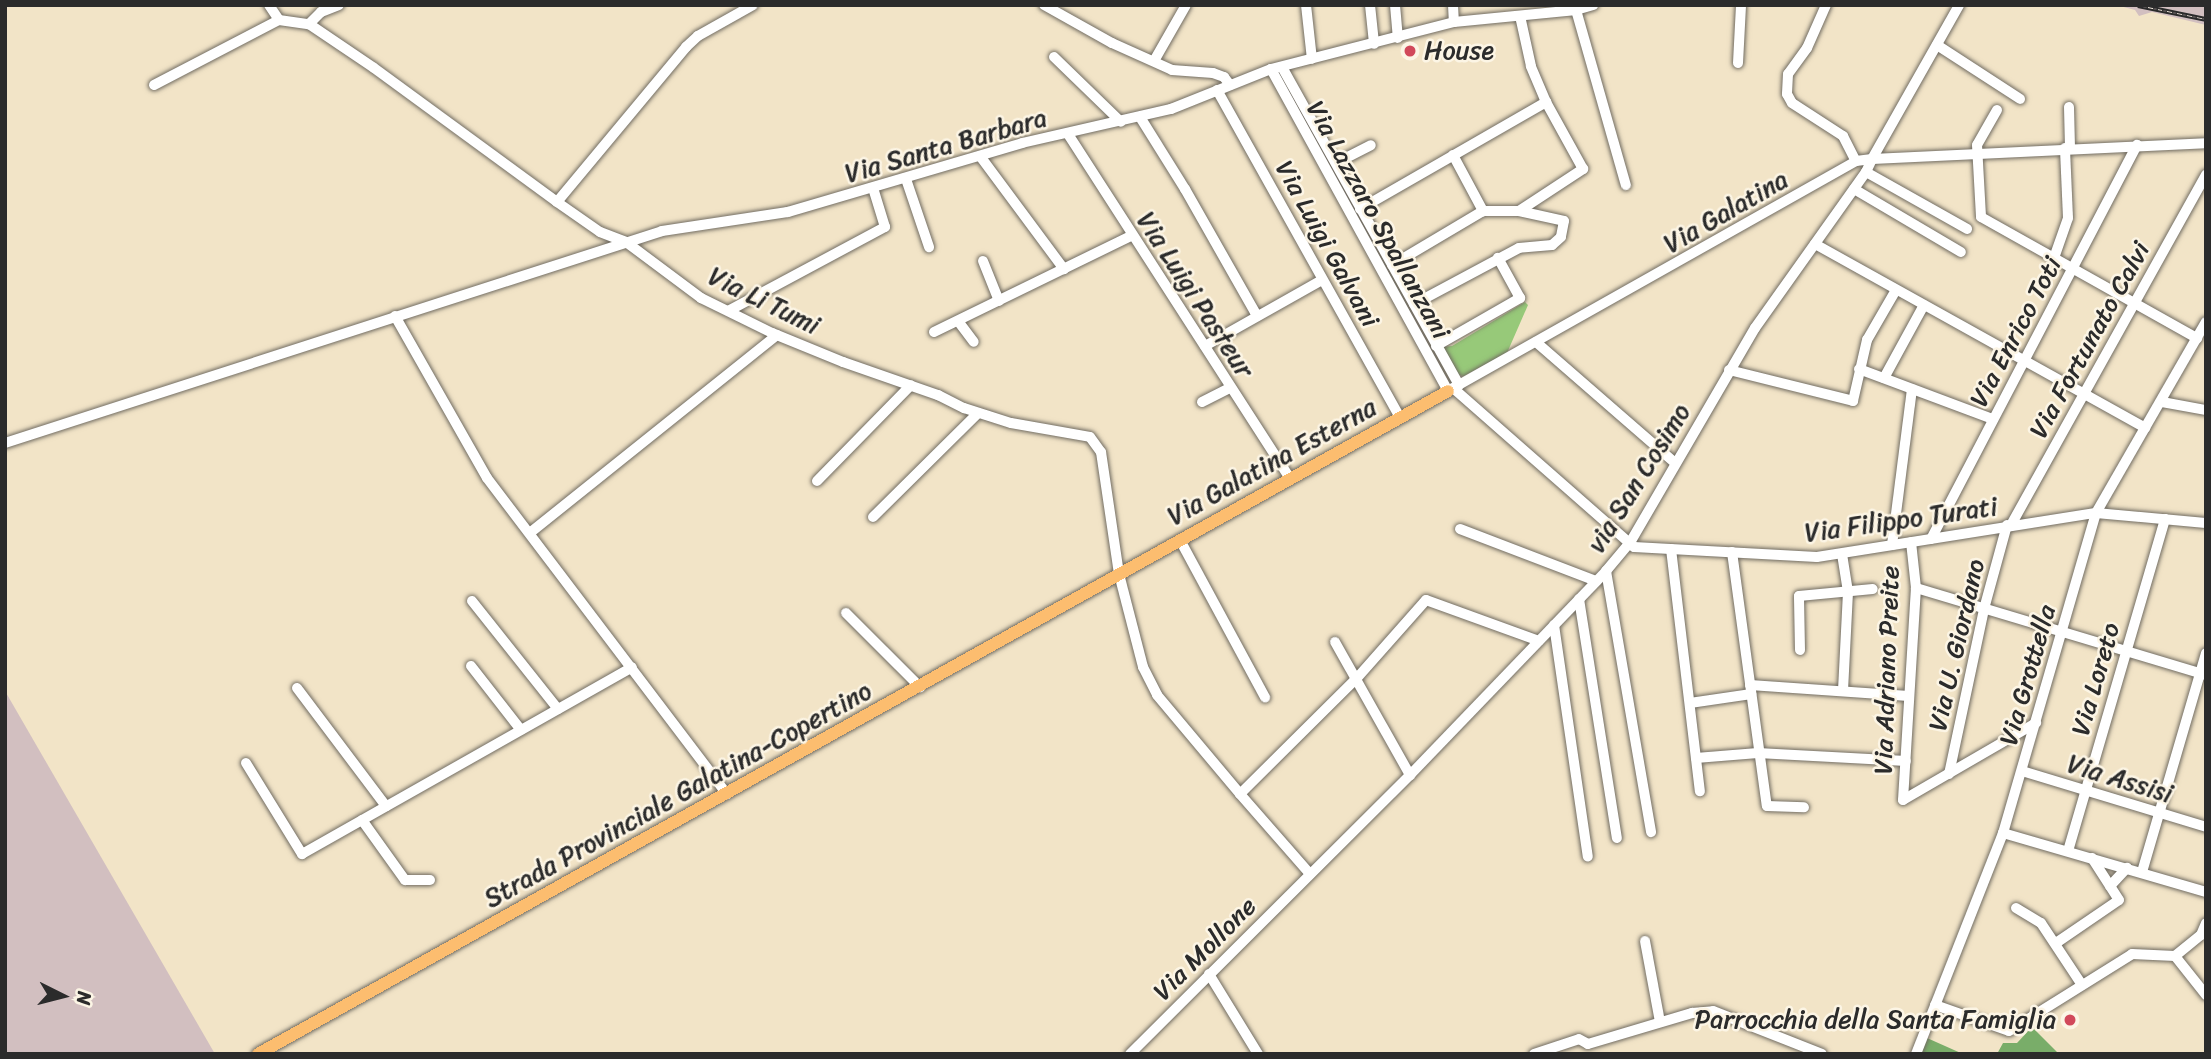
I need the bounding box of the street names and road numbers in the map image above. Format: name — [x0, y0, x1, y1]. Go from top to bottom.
street label: Via Lazzaro Spallanzani — [1300, 96, 1456, 344]
street label: Via Santa Barbara — [842, 102, 1050, 190]
street label: Via Luigi Galvani — [1268, 155, 1386, 333]
street label: Via Galatina — [1659, 164, 1793, 260]
street label: Via Luigi Pasteur — [1129, 206, 1261, 384]
street label: Via Fortunato Calvi — [2023, 236, 2157, 444]
street label: Via Enrico Toti — [1963, 252, 2069, 412]
street label: Via Li Tumi — [703, 260, 825, 342]
street label: Via Galatina Esterna — [1162, 392, 1382, 532]
street label: via San Cosimo — [1581, 397, 1697, 559]
street label: Via Filippo Turati — [1803, 491, 1999, 549]
street label: Via U. Giordano — [1922, 556, 1992, 734]
street label: Via Adriano Preite — [1868, 565, 1906, 775]
street label: Via Grottella — [1993, 601, 2063, 749]
street label: Via Loreto — [2065, 619, 2127, 739]
street label: Strada Provinciale Galatina-Copertino — [479, 675, 877, 915]
street label: Via Assisi — [2064, 748, 2176, 810]
street label: Via Mollone — [1147, 891, 1263, 1007]

